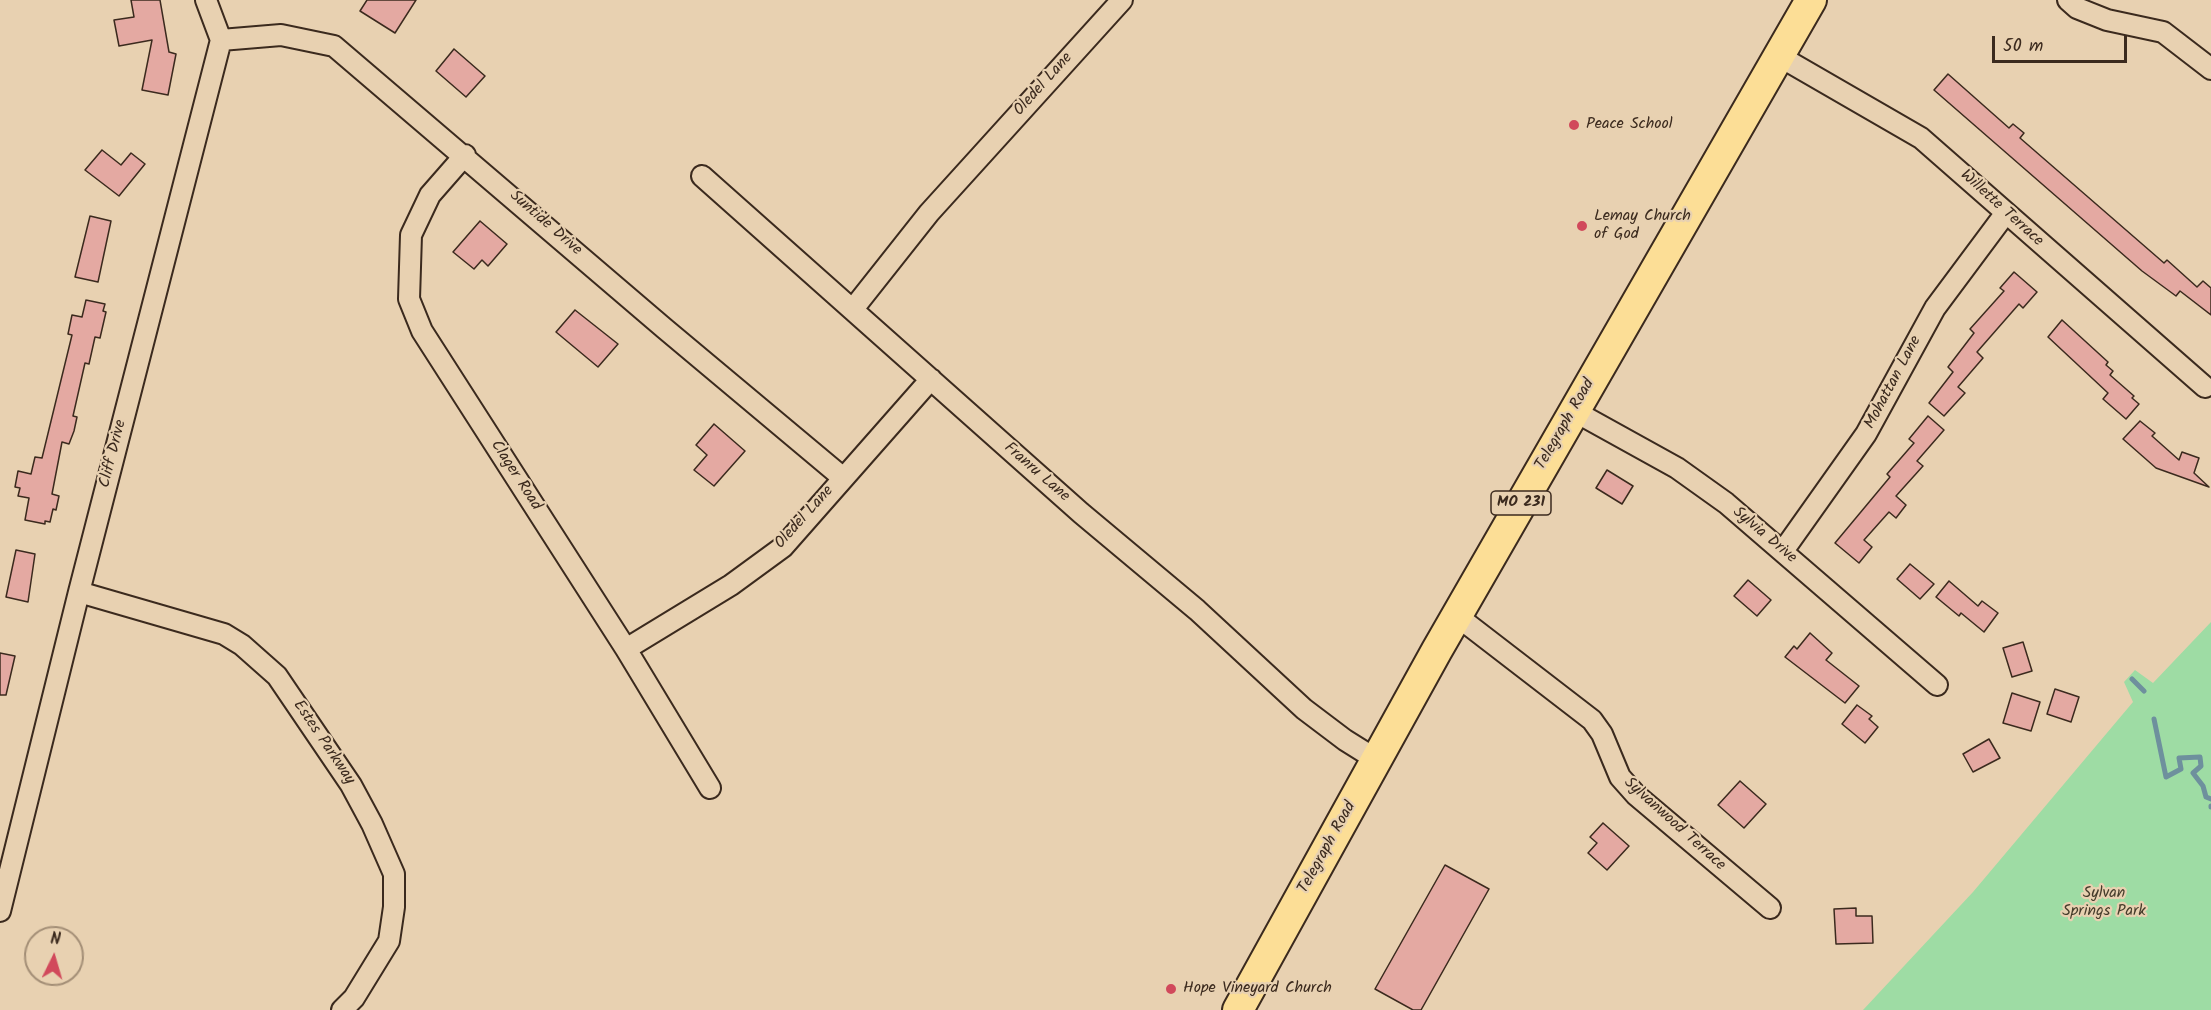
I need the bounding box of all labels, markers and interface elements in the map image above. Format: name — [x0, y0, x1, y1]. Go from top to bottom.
scale bar — [1995, 24, 2130, 62]
text: 50 m — [2003, 32, 2043, 61]
street label: Oledel Lane — [1011, 49, 1077, 121]
place label: Peace School — [1586, 115, 1673, 135]
marker: Peace School — [1567, 118, 1581, 132]
street label: Willette Terrace — [1955, 167, 2047, 251]
street label: Suntide Drive — [505, 187, 585, 261]
place label: Lemay Church of God — [1594, 207, 1691, 245]
marker: Lemay Church of God — [1575, 219, 1589, 233]
street label: Mohattan Lane — [1861, 333, 1927, 433]
street label: Telegraph Road — [1532, 376, 1600, 474]
street label: Cliff Drive — [96, 418, 132, 490]
street label: Clager Road — [485, 437, 545, 515]
street label: Franru Lane — [999, 439, 1073, 507]
street label: Oledel Lane — [772, 482, 838, 554]
road number: MO 231 — [1491, 491, 1551, 515]
street label: Sylvia Drive — [1728, 504, 1800, 568]
street label: Estes Parkway — [288, 697, 358, 789]
street label: Sylvanwood Terrace — [1619, 774, 1729, 876]
street label: Telegraph Road — [1295, 799, 1361, 897]
park label: Sylvan Springs Park — [2062, 884, 2146, 922]
north arrow — [24, 926, 84, 986]
text: N — [49, 927, 62, 952]
place label: Hope Vineyard Church — [1183, 979, 1332, 999]
marker: Hope Vineyard Church — [1164, 982, 1178, 996]

